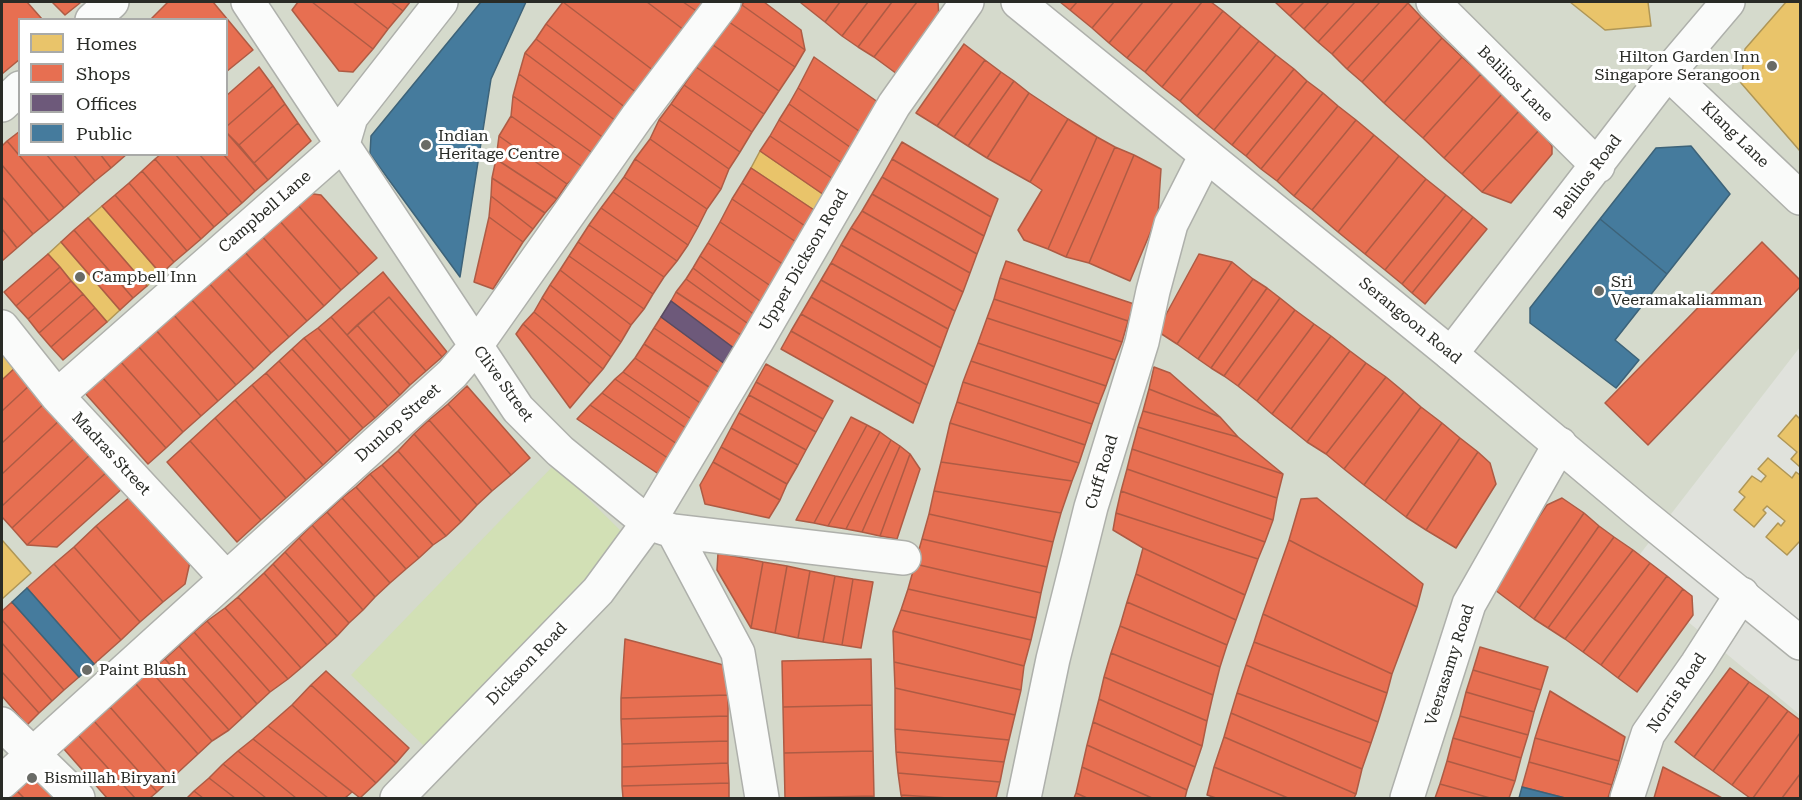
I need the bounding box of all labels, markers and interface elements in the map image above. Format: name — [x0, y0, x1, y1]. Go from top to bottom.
legend — [18, 18, 228, 156]
text: Homes — [76, 33, 137, 54]
street label: Belilios Lane — [1473, 42, 1557, 126]
place label: Hilton Garden Inn Singapore Serangoon — [1594, 47, 1760, 85]
marker: Hilton Garden Inn Singapore Serangoon — [1765, 59, 1779, 73]
text: Shops — [76, 63, 130, 84]
text: Offices — [76, 93, 137, 114]
street label: Klang Lane — [1697, 98, 1773, 172]
text: Public — [76, 123, 132, 144]
place label: Indian Heritage Centre — [438, 126, 560, 164]
street label: Belilios Road — [1550, 131, 1626, 223]
marker: Indian Heritage Centre — [419, 138, 433, 152]
street label: Campbell Lane — [215, 167, 315, 257]
street label: Upper Dickson Road — [756, 186, 852, 334]
place label: Campbell Inn — [92, 267, 197, 287]
marker: Campbell Inn — [73, 270, 87, 284]
place label: Sri Veeramakaliamman — [1611, 272, 1762, 310]
street label: Serangoon Road — [1355, 274, 1465, 368]
marker: Sri Veeramakaliamman — [1592, 284, 1606, 298]
street label: Clive Street — [469, 342, 537, 426]
street label: Dunlop Street — [352, 380, 444, 466]
street label: Madras Street — [68, 409, 154, 499]
street label: Cuff Road — [1082, 433, 1122, 511]
street label: Veerasamy Road — [1421, 602, 1479, 728]
street label: Dickson Road — [483, 619, 571, 709]
street label: Norris Road — [1643, 650, 1711, 736]
place label: Paint Blush — [99, 660, 187, 680]
marker: Paint Blush — [80, 663, 94, 677]
place label: Bismillah Biryani — [44, 768, 176, 788]
marker: Bismillah Biryani — [25, 771, 39, 785]

